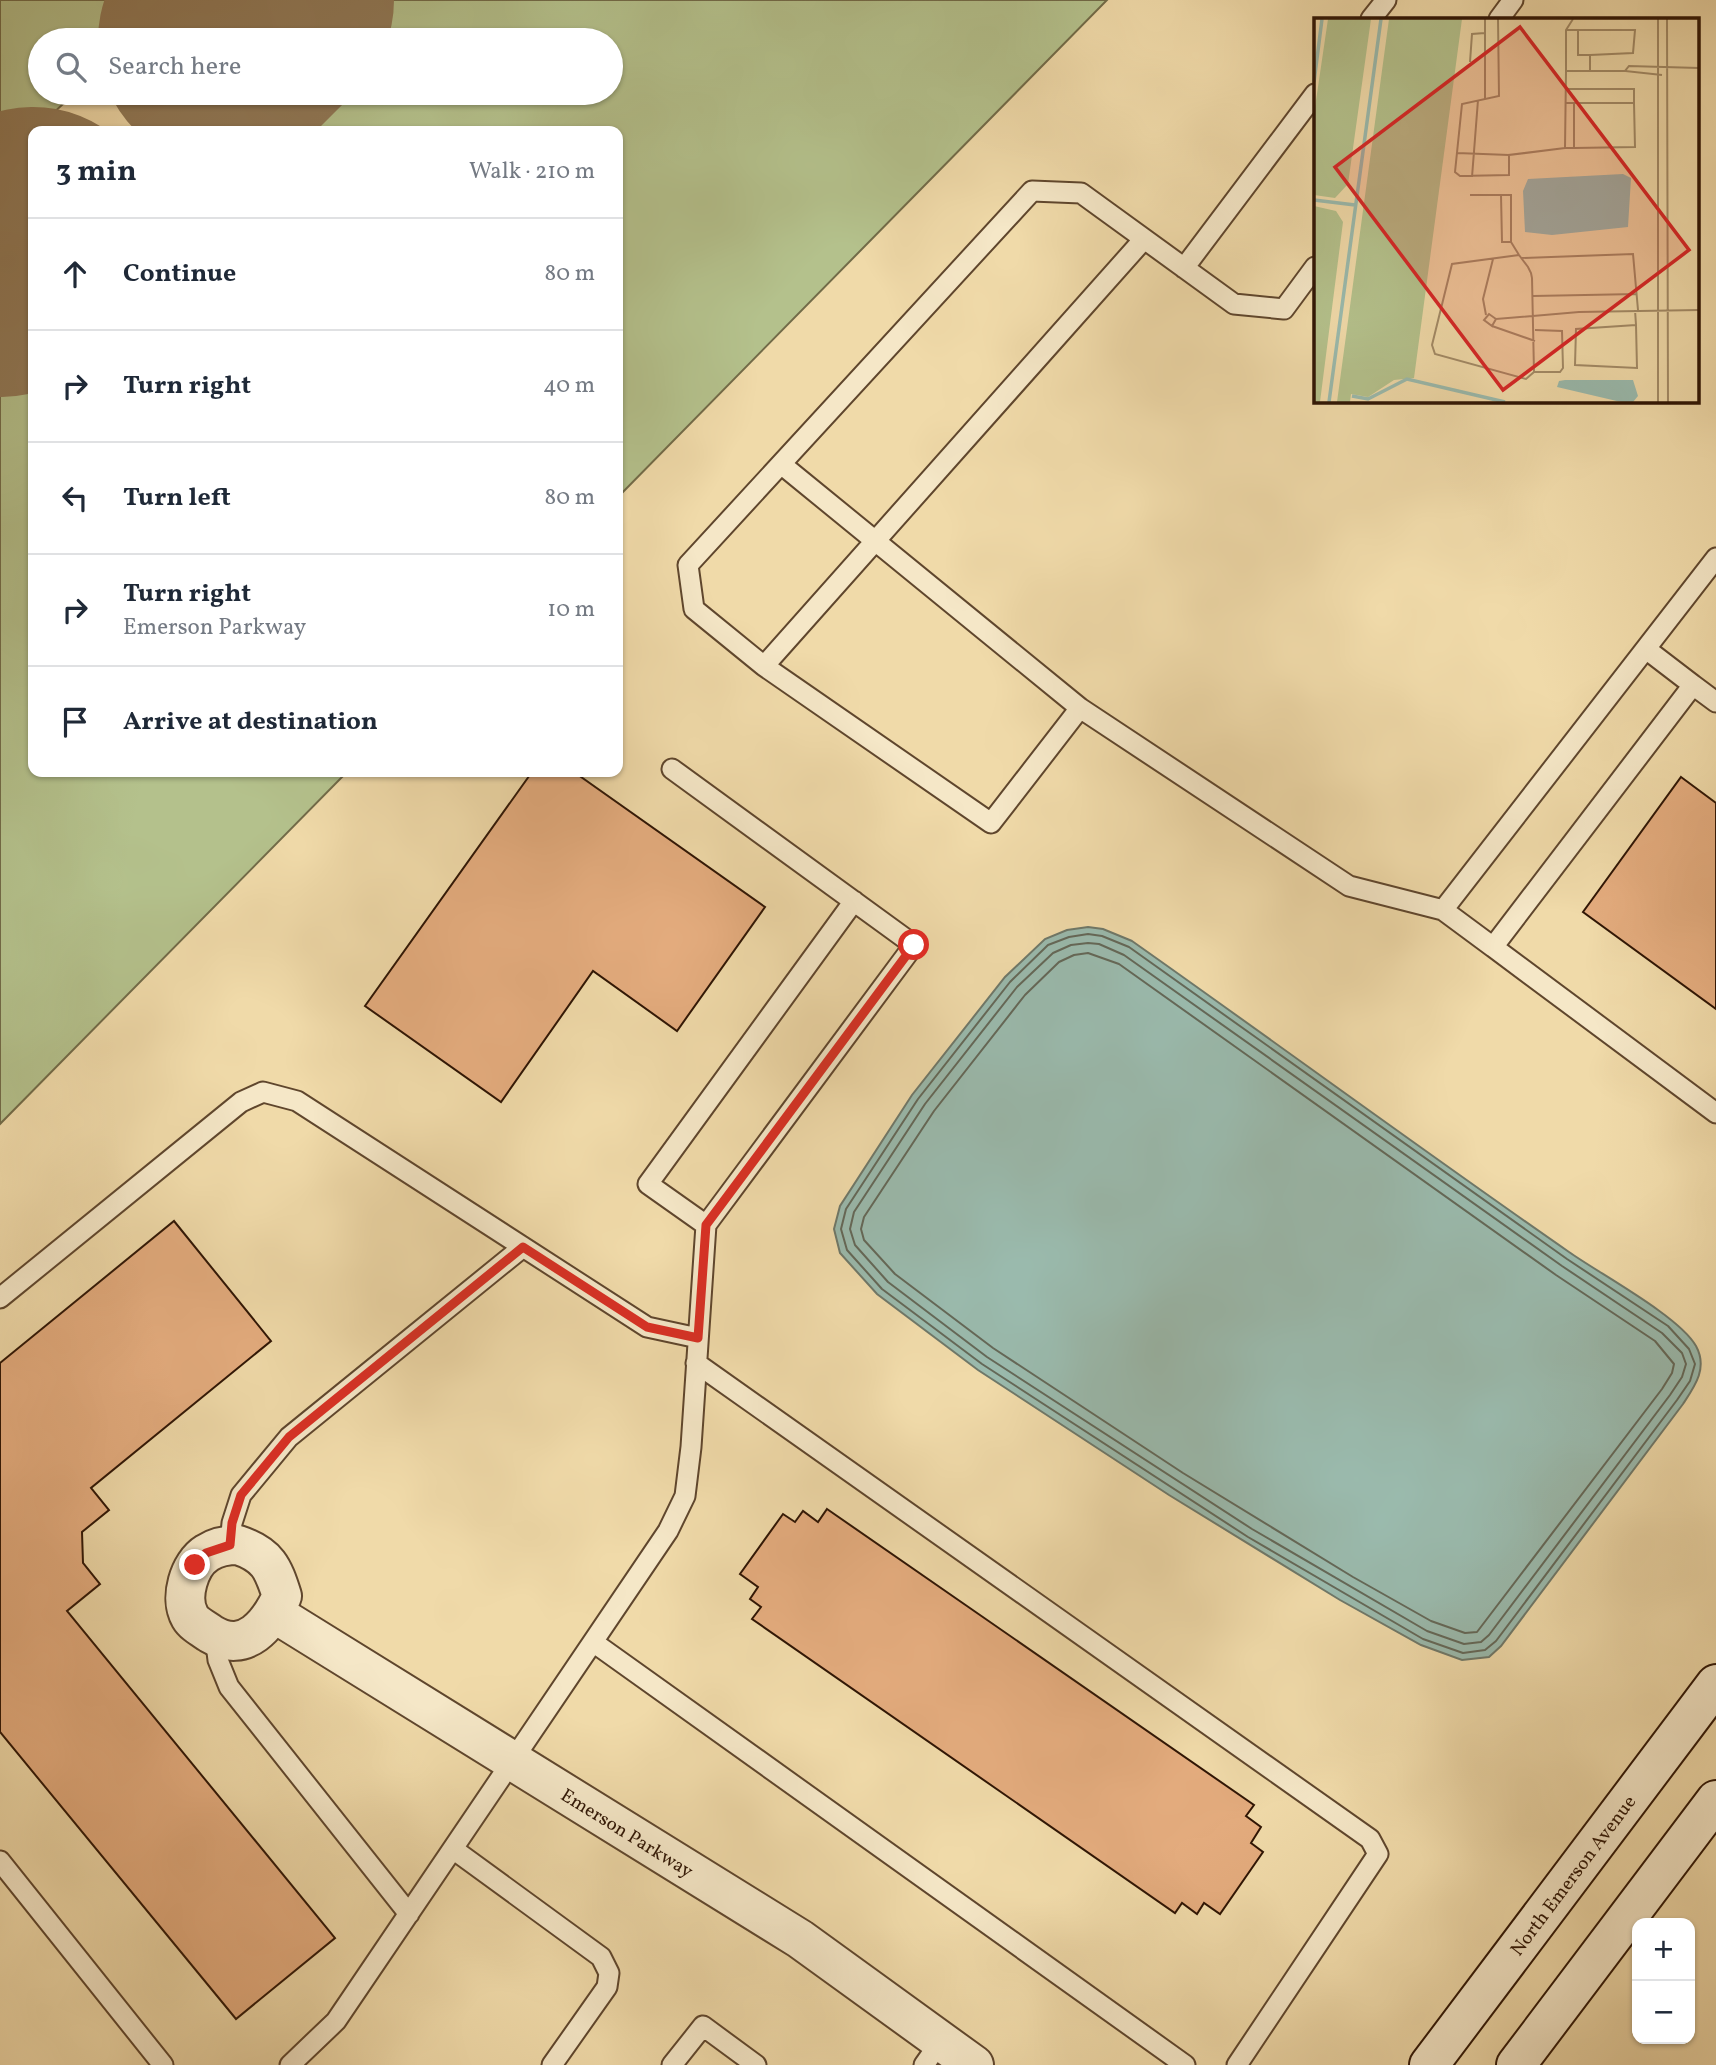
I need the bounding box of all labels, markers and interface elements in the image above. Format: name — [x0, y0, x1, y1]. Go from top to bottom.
inset map — [1314, 18, 1698, 402]
search box — [28, 28, 623, 105]
icon: search — [52, 48, 90, 86]
text: Search here — [108, 49, 241, 85]
text: 3 min — [56, 151, 137, 193]
text: Walk · 210 m — [469, 156, 595, 188]
icon: ahead — [56, 255, 94, 293]
text: Continue — [123, 256, 236, 292]
text: 80 m — [545, 258, 595, 290]
icon: right — [56, 367, 94, 405]
text: Turn right — [123, 368, 251, 404]
text: 40 m — [543, 370, 595, 402]
icon: left — [56, 479, 94, 517]
text: Turn left — [123, 480, 231, 516]
text: 80 m — [545, 482, 595, 514]
text: Turn right — [123, 576, 251, 612]
icon: right — [56, 591, 94, 629]
text: 10 m — [547, 594, 595, 626]
text: Emerson Parkway — [123, 612, 306, 644]
icon: arrive — [56, 703, 94, 741]
text: Arrive at destination — [123, 704, 378, 740]
route start — [898, 929, 929, 960]
route end — [179, 1549, 210, 1580]
street label: Emerson Parkway — [555, 1783, 698, 1885]
street label: North Emerson Avenue — [1505, 1790, 1643, 1962]
map controls — [1632, 1918, 1695, 2044]
button: + — [1632, 1918, 1695, 1981]
button: − — [1632, 1981, 1695, 2044]

